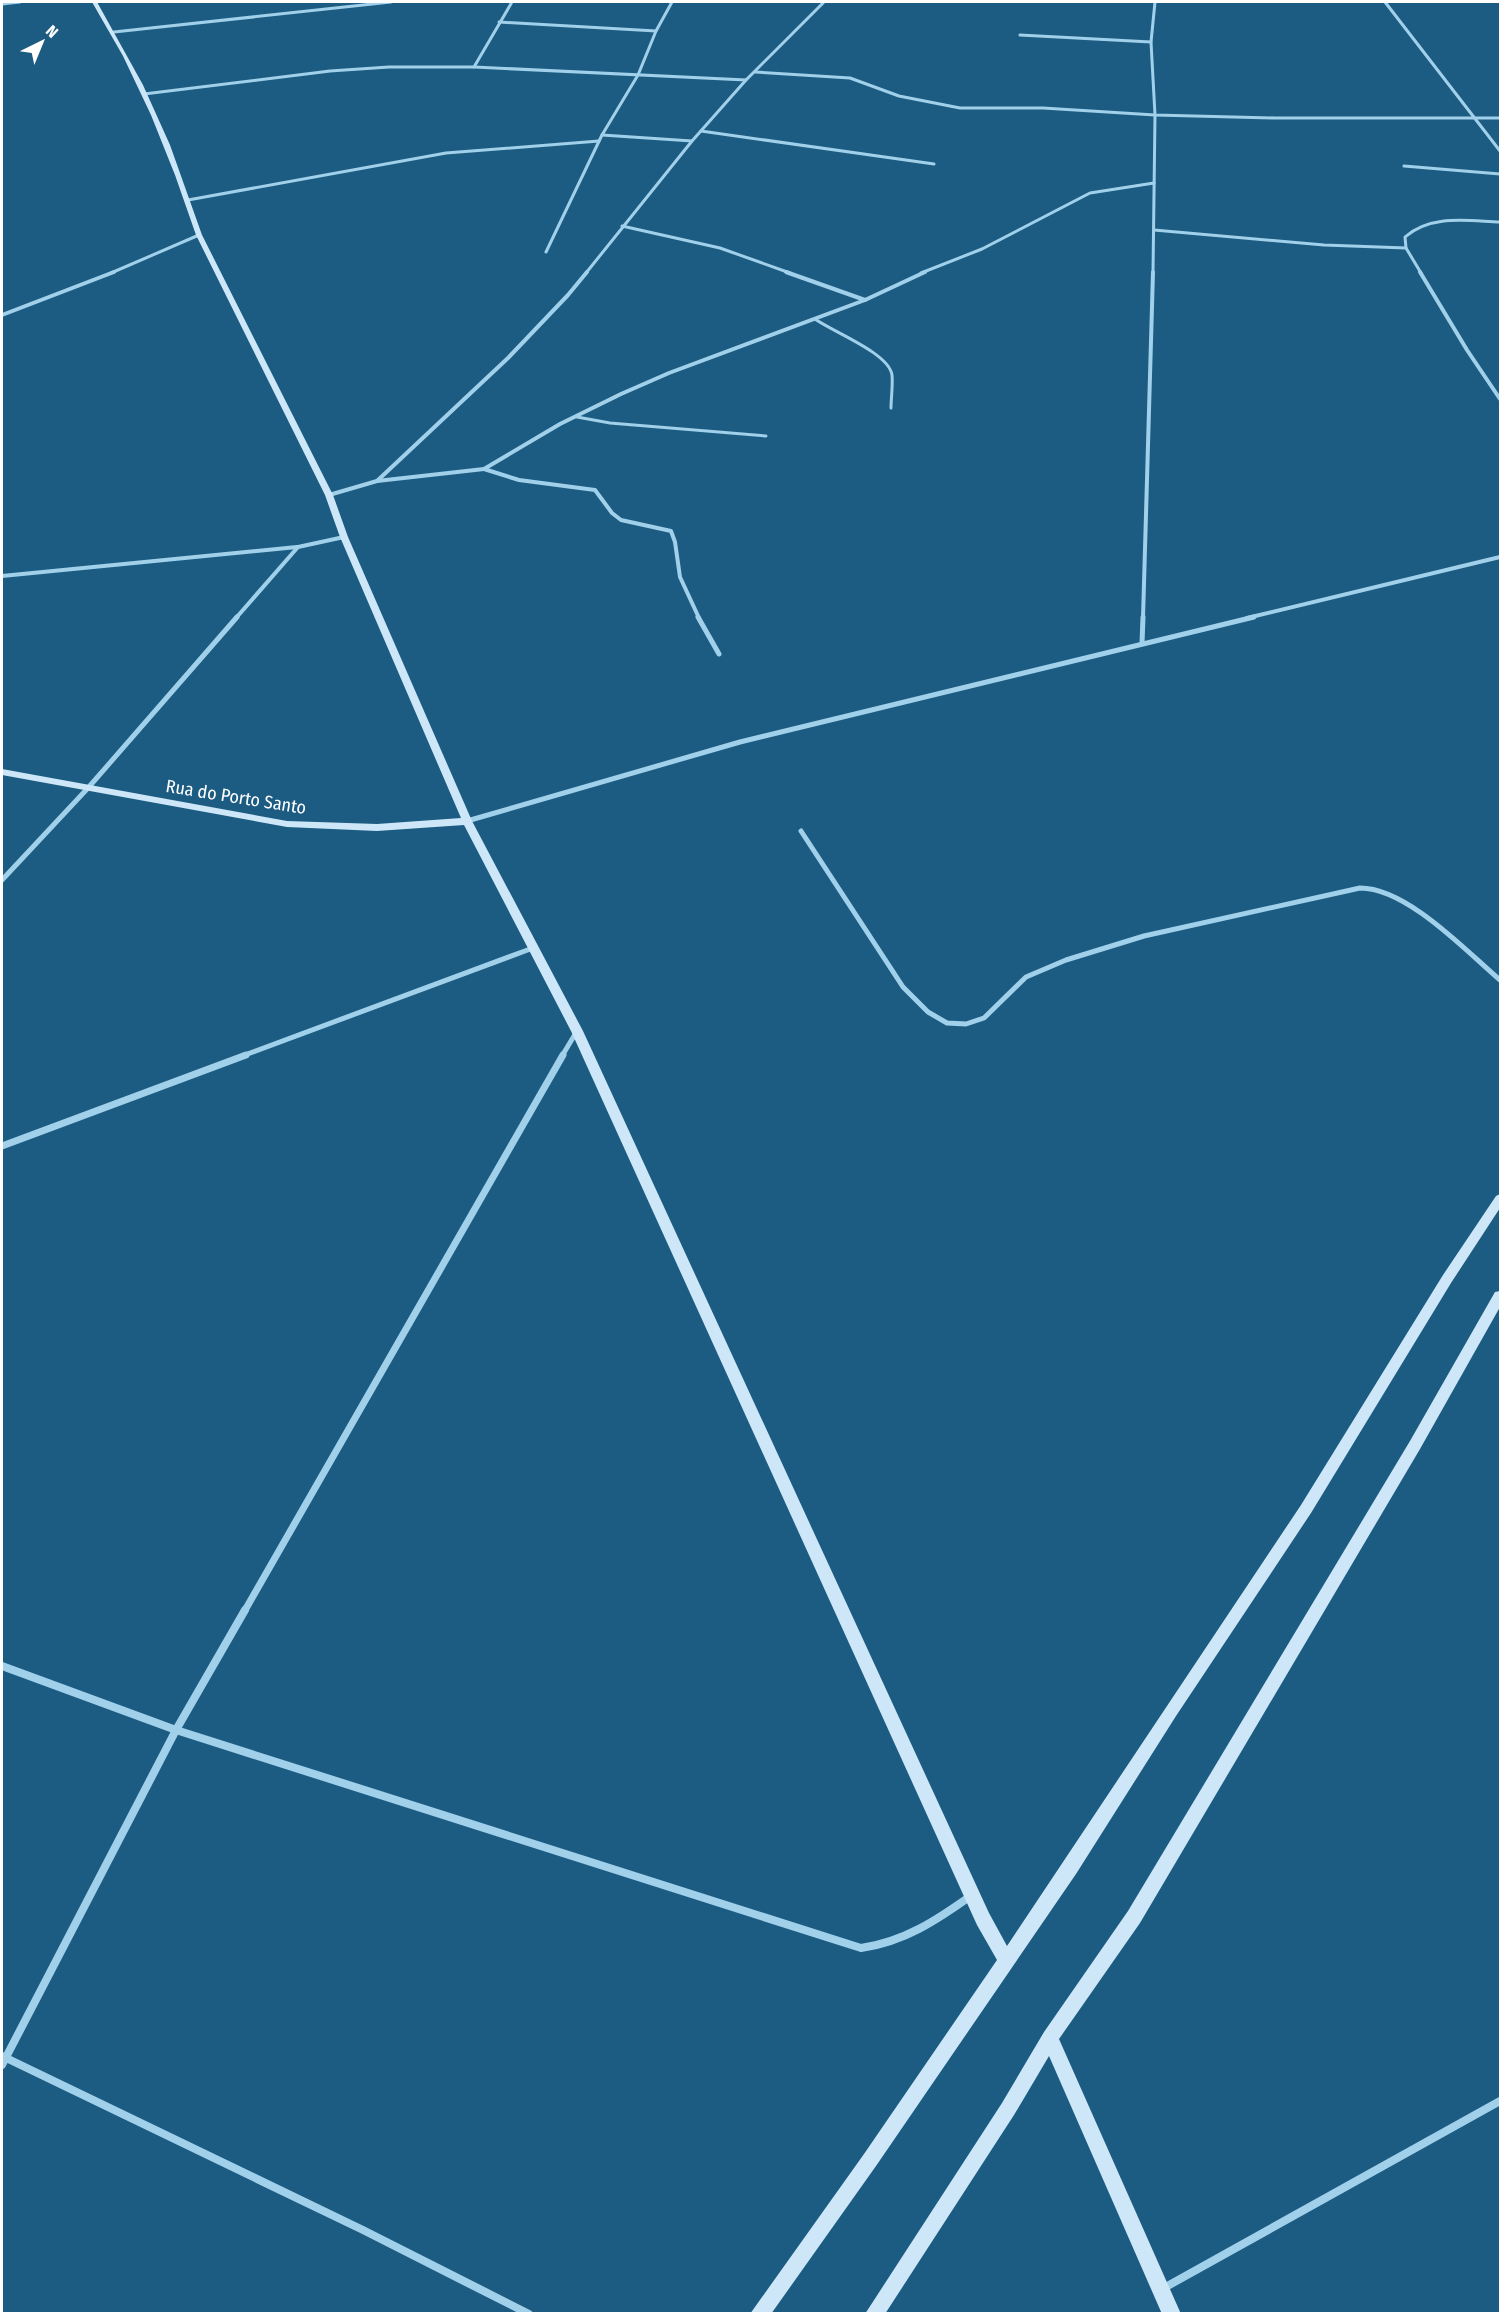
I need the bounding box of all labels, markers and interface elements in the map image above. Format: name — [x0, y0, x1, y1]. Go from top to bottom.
north arrow — [12, 12, 72, 72]
text: N — [42, 21, 62, 42]
street label: Rua do Porto Santo — [164, 775, 308, 819]

